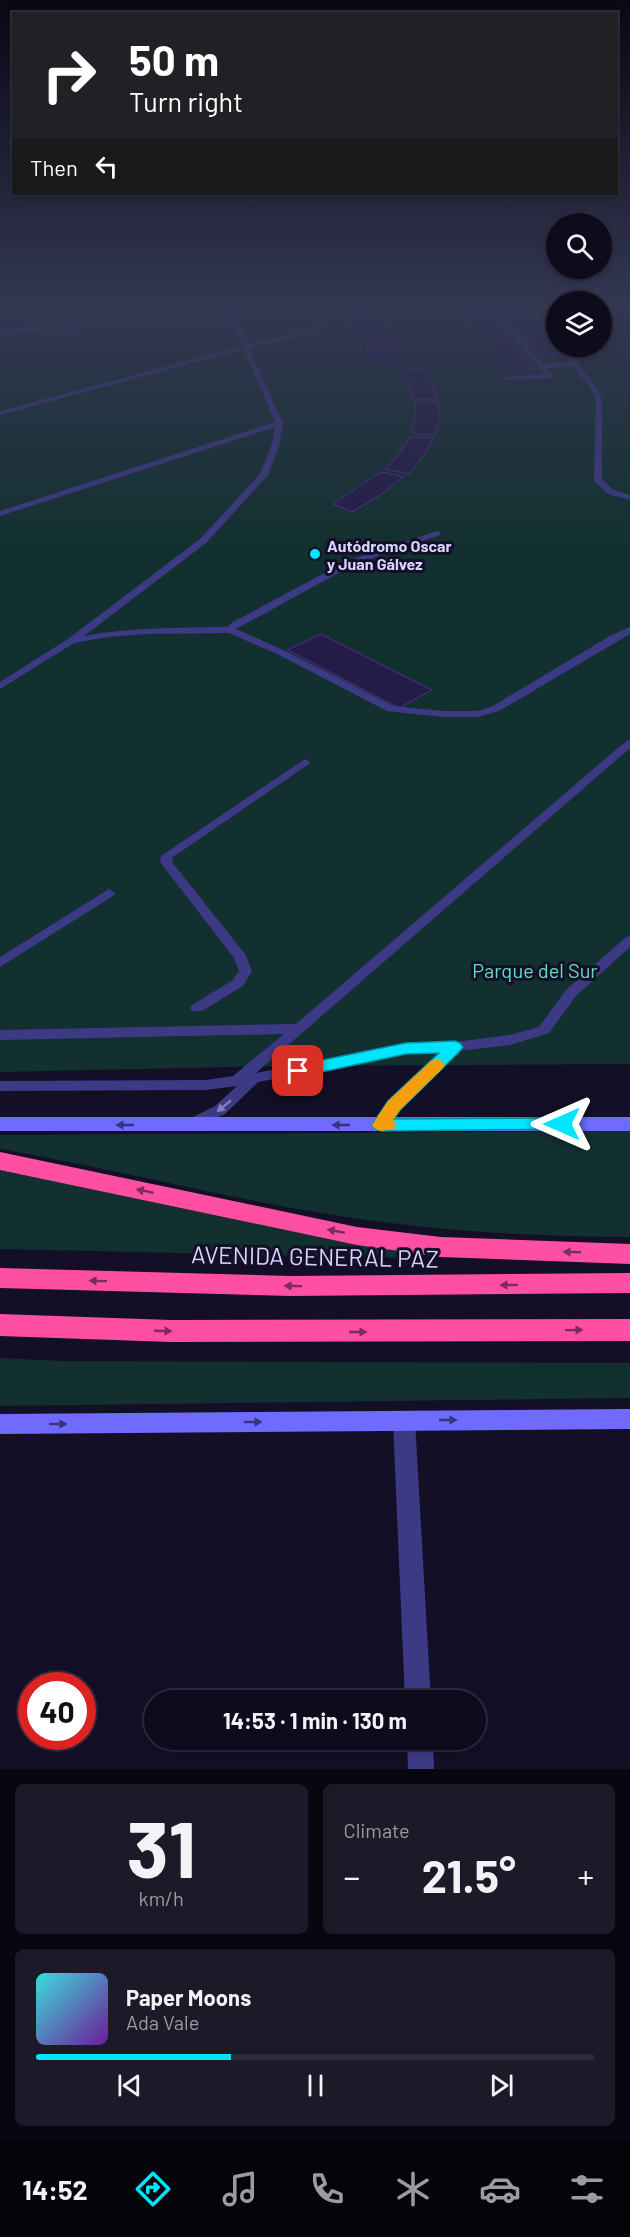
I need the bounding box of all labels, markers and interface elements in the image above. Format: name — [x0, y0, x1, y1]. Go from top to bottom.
text: 50 m — [129, 34, 219, 84]
icon: right — [30, 36, 108, 114]
text: Turn right — [129, 85, 243, 117]
icon: left — [90, 150, 123, 183]
text: Then — [30, 154, 78, 180]
map controls — [546, 213, 612, 357]
button: search — [546, 213, 612, 279]
button: layers — [546, 291, 612, 357]
place label: Autódromo Oscar y Juan Gálvez — [327, 536, 452, 573]
marker: Autódromo Oscar y Juan Gálvez — [308, 547, 322, 561]
park label: Parque del Sur — [472, 958, 598, 982]
pin — [272, 1045, 323, 1096]
icon: arrive — [281, 1054, 314, 1087]
position arrow — [530, 1092, 594, 1156]
one-way arrow — [216, 1099, 232, 1112]
one-way arrow — [115, 1120, 134, 1129]
one-way arrow — [331, 1120, 350, 1130]
one-way arrow — [135, 1186, 154, 1195]
one-way arrow — [326, 1226, 345, 1235]
street label: AVENIDA GENERAL PAZ — [191, 1239, 439, 1273]
one-way arrow — [562, 1248, 581, 1257]
one-way arrow — [88, 1276, 107, 1286]
one-way arrow — [499, 1280, 518, 1290]
one-way arrow — [283, 1281, 302, 1291]
one-way arrow — [565, 1325, 584, 1335]
one-way arrow — [154, 1326, 173, 1336]
one-way arrow — [349, 1327, 368, 1337]
one-way arrow — [439, 1415, 458, 1425]
one-way arrow — [244, 1417, 263, 1427]
one-way arrow — [49, 1419, 68, 1428]
speed limit sign: 40 — [18, 1672, 96, 1750]
text: 14:53 · 1 min · 130 m — [223, 1707, 407, 1733]
text: 31 — [127, 1800, 196, 1894]
text: Climate — [344, 1818, 410, 1842]
text: 21.5° — [422, 1848, 516, 1902]
text: − — [344, 1856, 360, 1896]
text: + — [578, 1856, 594, 1896]
text: km/h — [139, 1886, 184, 1910]
text: Paper Moons — [126, 1984, 251, 2010]
text: Ada Vale — [126, 2010, 199, 2034]
icon: previous — [113, 2069, 146, 2102]
icon: pause — [299, 2069, 332, 2102]
icon: next — [485, 2069, 518, 2102]
icon: directions — [132, 2168, 174, 2210]
icon: music — [219, 2168, 261, 2210]
icon: phone — [306, 2168, 348, 2210]
icon: climate — [392, 2168, 434, 2210]
icon: car — [479, 2168, 521, 2210]
icon: filters — [566, 2168, 608, 2210]
text: 14:52 — [22, 2173, 88, 2205]

